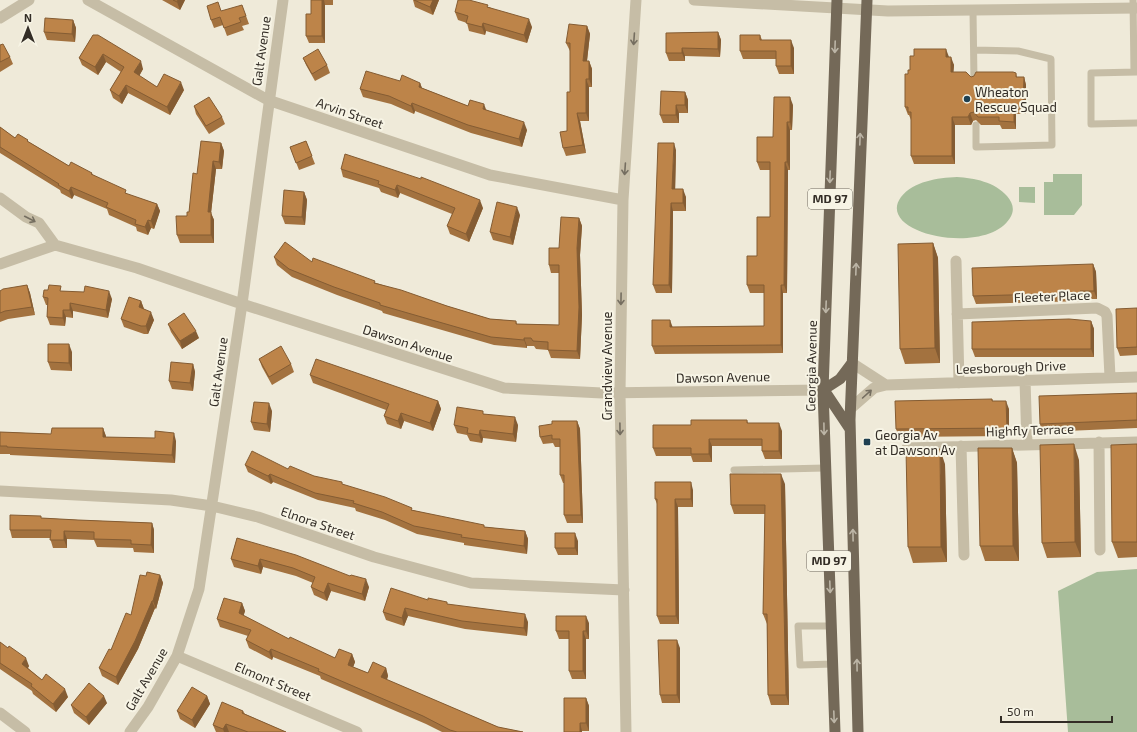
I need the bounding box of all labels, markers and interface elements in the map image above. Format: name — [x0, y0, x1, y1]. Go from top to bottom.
north arrow — [8, 8, 48, 48]
text: N — [24, 11, 32, 24]
street label: Galt Avenue — [248, 15, 274, 87]
one-way arrow — [630, 32, 637, 45]
one-way arrow — [832, 40, 839, 53]
place label: Wheaton Rescue Squad — [975, 84, 1057, 115]
street label: Arvin Street — [314, 94, 386, 132]
marker: Wheaton Rescue Squad — [962, 94, 972, 104]
one-way arrow — [857, 133, 864, 146]
one-way arrow — [621, 162, 628, 175]
one-way arrow — [827, 170, 834, 183]
road number: MD 97 — [808, 189, 852, 209]
one-way arrow — [24, 216, 36, 223]
one-way arrow — [852, 263, 860, 276]
street label: Fleeter Place — [1013, 287, 1091, 305]
one-way arrow — [617, 292, 625, 305]
one-way arrow — [822, 300, 830, 313]
street label: Grandview Avenue — [599, 311, 615, 421]
street label: Georgia Avenue — [802, 320, 820, 412]
street label: Dawson Avenue — [361, 321, 455, 365]
street label: Galt Avenue — [205, 336, 231, 408]
street label: Leesborough Drive — [956, 357, 1066, 377]
street label: Dawson Avenue — [676, 368, 770, 386]
one-way arrow — [862, 389, 872, 399]
street label: Highfly Terrace — [986, 420, 1074, 440]
one-way arrow — [617, 422, 624, 435]
one-way arrow — [821, 422, 828, 435]
place label: Georgia Av at Dawson Av — [875, 427, 955, 458]
marker: Georgia Av at Dawson Av — [862, 437, 872, 447]
street label: Elnora Street — [279, 503, 357, 543]
one-way arrow — [850, 529, 857, 542]
road number: MD 97 — [807, 551, 851, 571]
one-way arrow — [826, 580, 834, 593]
street label: Galt Avenue — [122, 645, 170, 713]
street label: Elmont Street — [232, 658, 314, 704]
one-way arrow — [853, 659, 860, 672]
scale bar — [1001, 698, 1112, 724]
text: 50 m — [1007, 704, 1034, 718]
one-way arrow — [831, 710, 838, 723]

